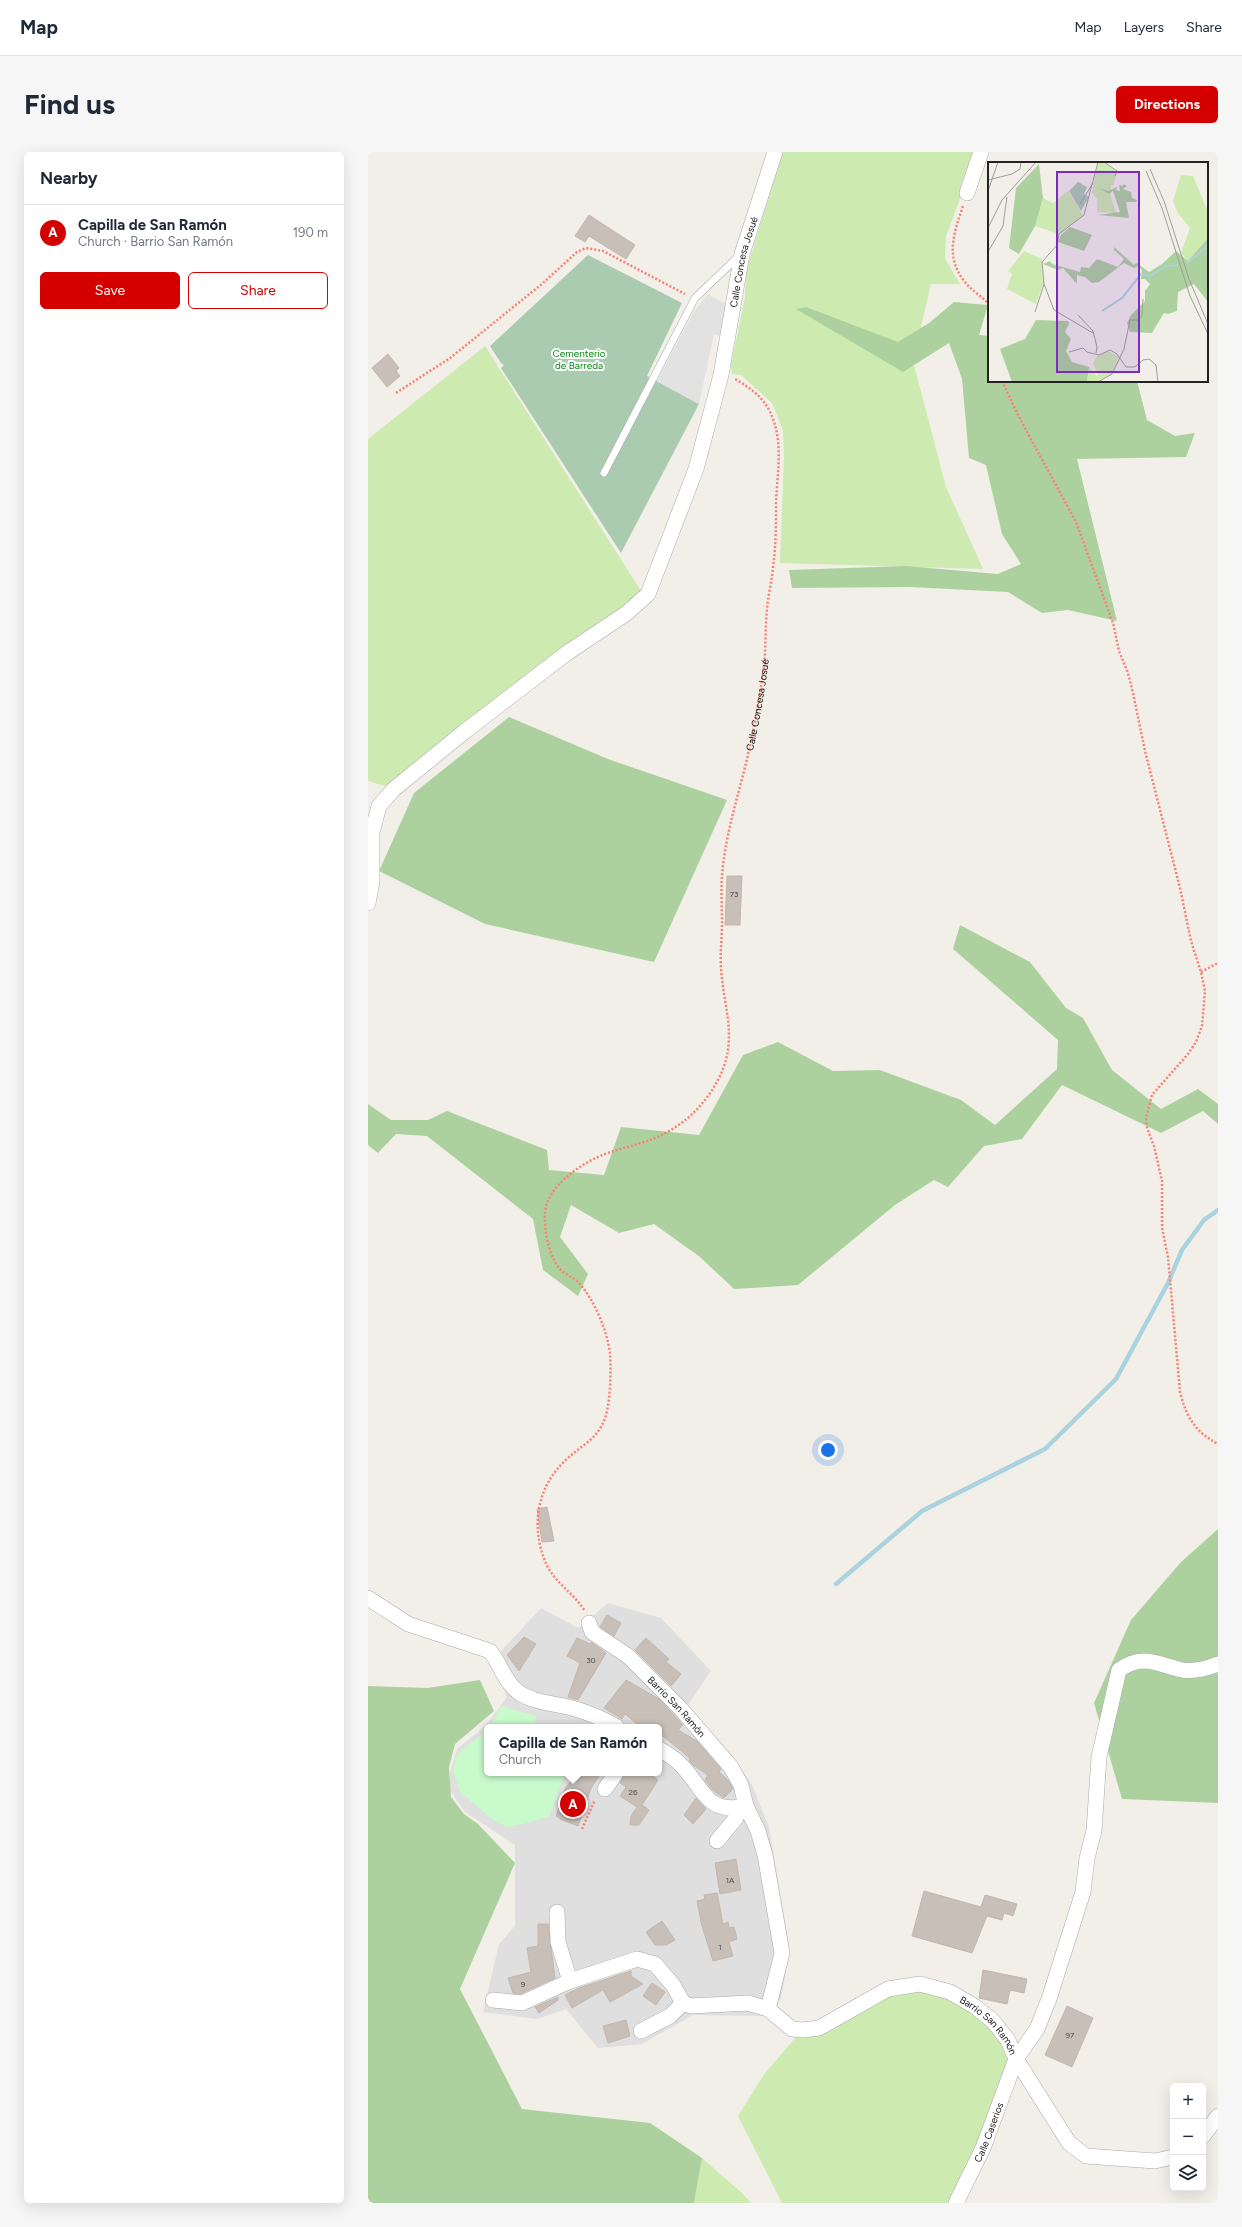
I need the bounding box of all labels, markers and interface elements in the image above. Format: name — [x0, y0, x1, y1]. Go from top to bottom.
text: Map — [20, 16, 58, 39]
text: Map — [1074, 19, 1102, 36]
text: Layers — [1124, 19, 1164, 36]
text: Share — [1186, 19, 1222, 36]
button: Directions — [1116, 86, 1218, 123]
text: Find us — [24, 87, 115, 121]
inset map — [988, 162, 1208, 382]
text: Nearby — [40, 168, 98, 188]
street label: Calle Concesa Josué — [726, 214, 760, 308]
text: Capilla de San Ramón — [78, 216, 227, 234]
text: A — [48, 225, 58, 240]
text: 190 m — [293, 225, 328, 240]
text: Church · Barrio San Ramón — [78, 234, 233, 249]
button: Save — [40, 272, 180, 309]
button: Share — [188, 272, 328, 309]
park label: Cementerio de Barreda — [553, 347, 606, 372]
street label: Calle Concesa Josué — [743, 658, 771, 752]
house number: 73 — [730, 889, 738, 899]
your location — [818, 1440, 838, 1460]
house number: 30 — [586, 1655, 596, 1665]
street label: Barrio San Ramón — [645, 1673, 709, 1740]
popup — [484, 1724, 662, 1776]
text: Capilla de San Ramón — [499, 1734, 647, 1752]
text: Church — [499, 1752, 541, 1767]
house number: 26 — [629, 1787, 638, 1797]
pin: A — [560, 1789, 586, 1819]
house number: 1A — [726, 1875, 735, 1885]
house number: 1 — [718, 1942, 722, 1952]
house number: 9 — [521, 1979, 526, 1989]
street label: Barrio San Ramón — [957, 1993, 1020, 2057]
house number: 97 — [1066, 2030, 1075, 2040]
map controls — [1170, 2083, 1206, 2191]
button: + — [1170, 2083, 1206, 2119]
street label: Calle Caserios — [971, 2100, 1006, 2164]
button: − — [1170, 2119, 1206, 2155]
button: layers — [1170, 2155, 1206, 2191]

